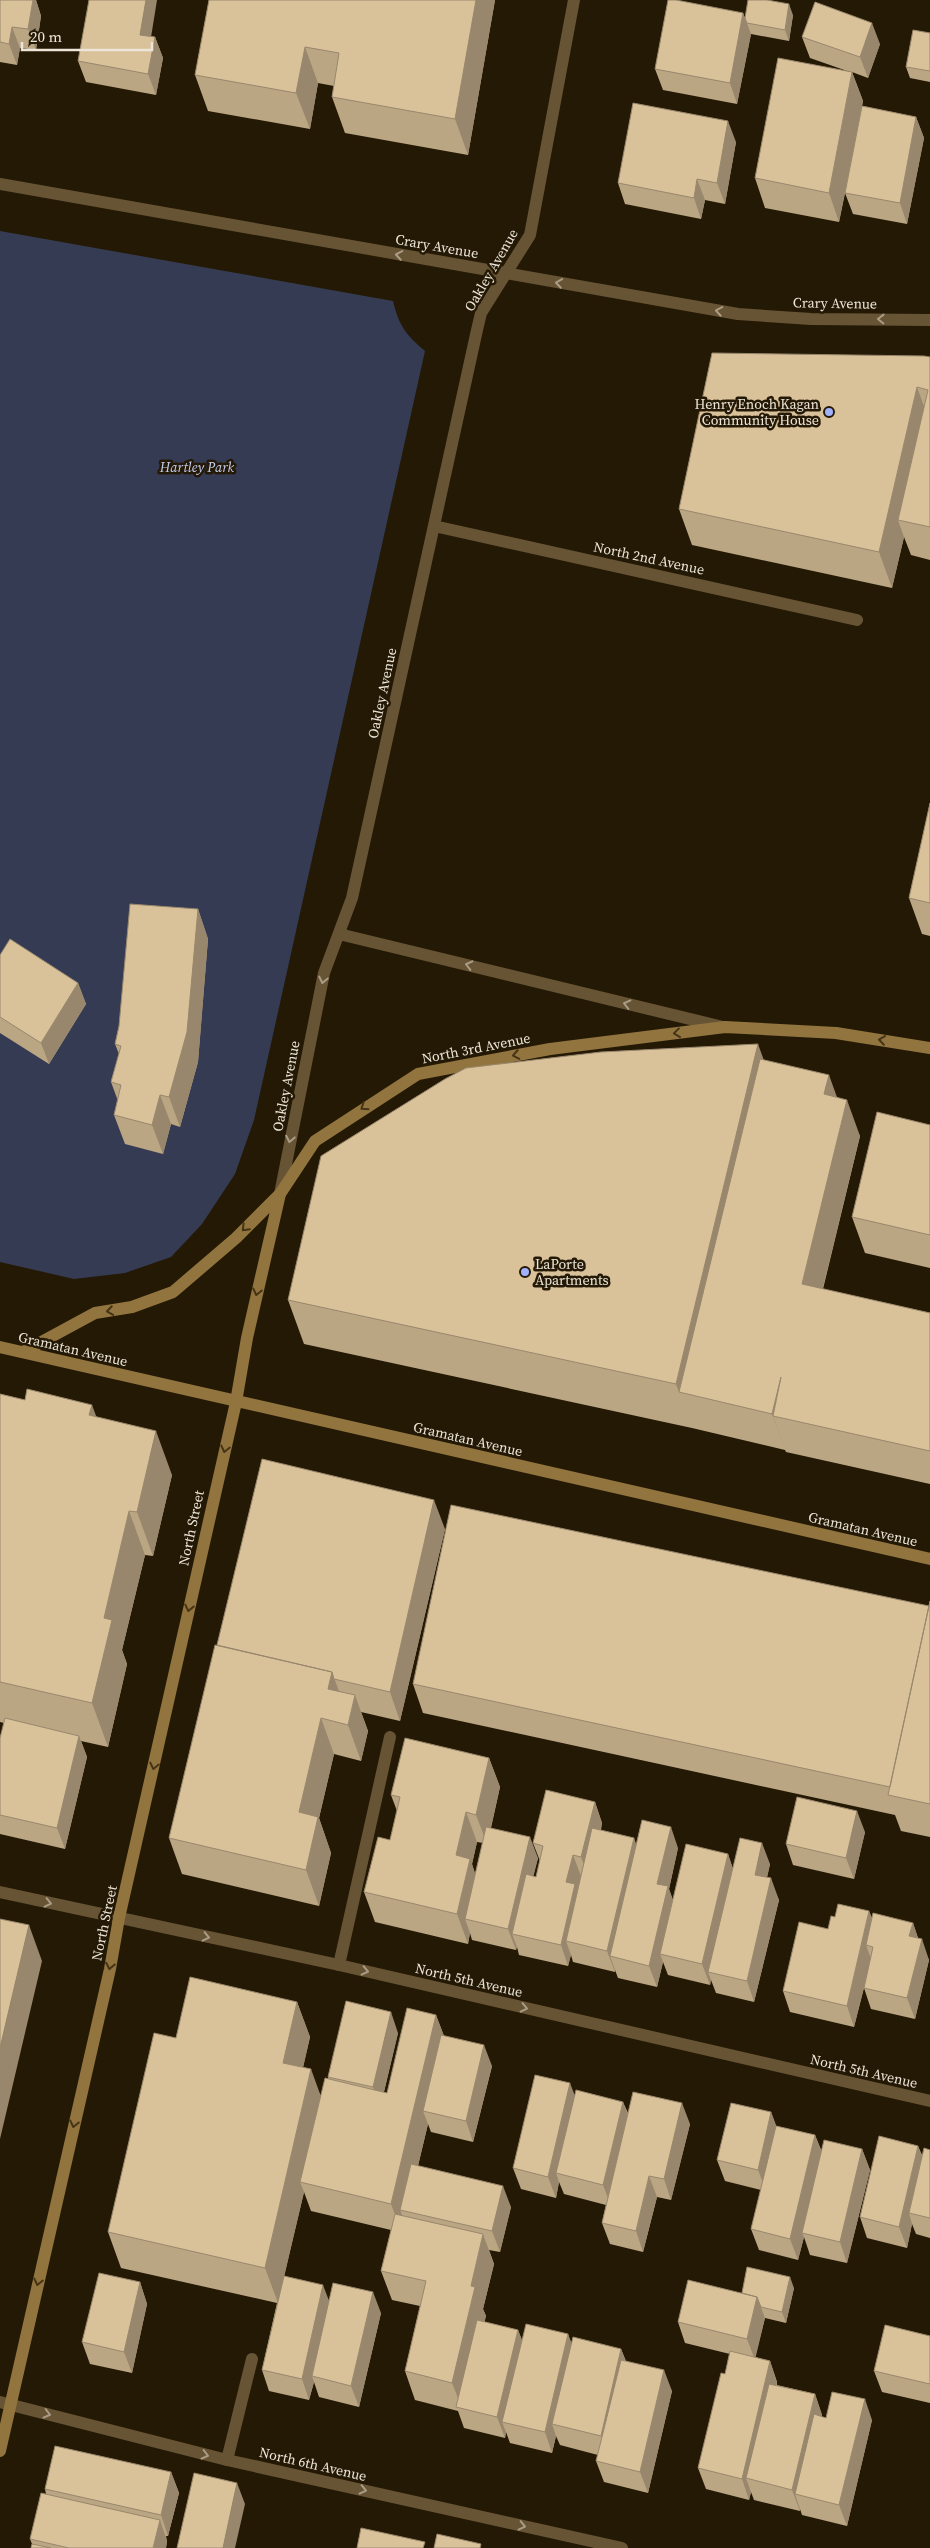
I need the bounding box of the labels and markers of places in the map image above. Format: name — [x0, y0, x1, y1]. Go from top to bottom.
place label: Henry Enoch Kagan Community House — [694, 394, 820, 430]
marker: Henry Enoch Kagan Community House — [823, 406, 835, 418]
place label: LaPorte Apartments — [535, 1254, 609, 1290]
marker: LaPorte Apartments — [519, 1266, 531, 1278]

